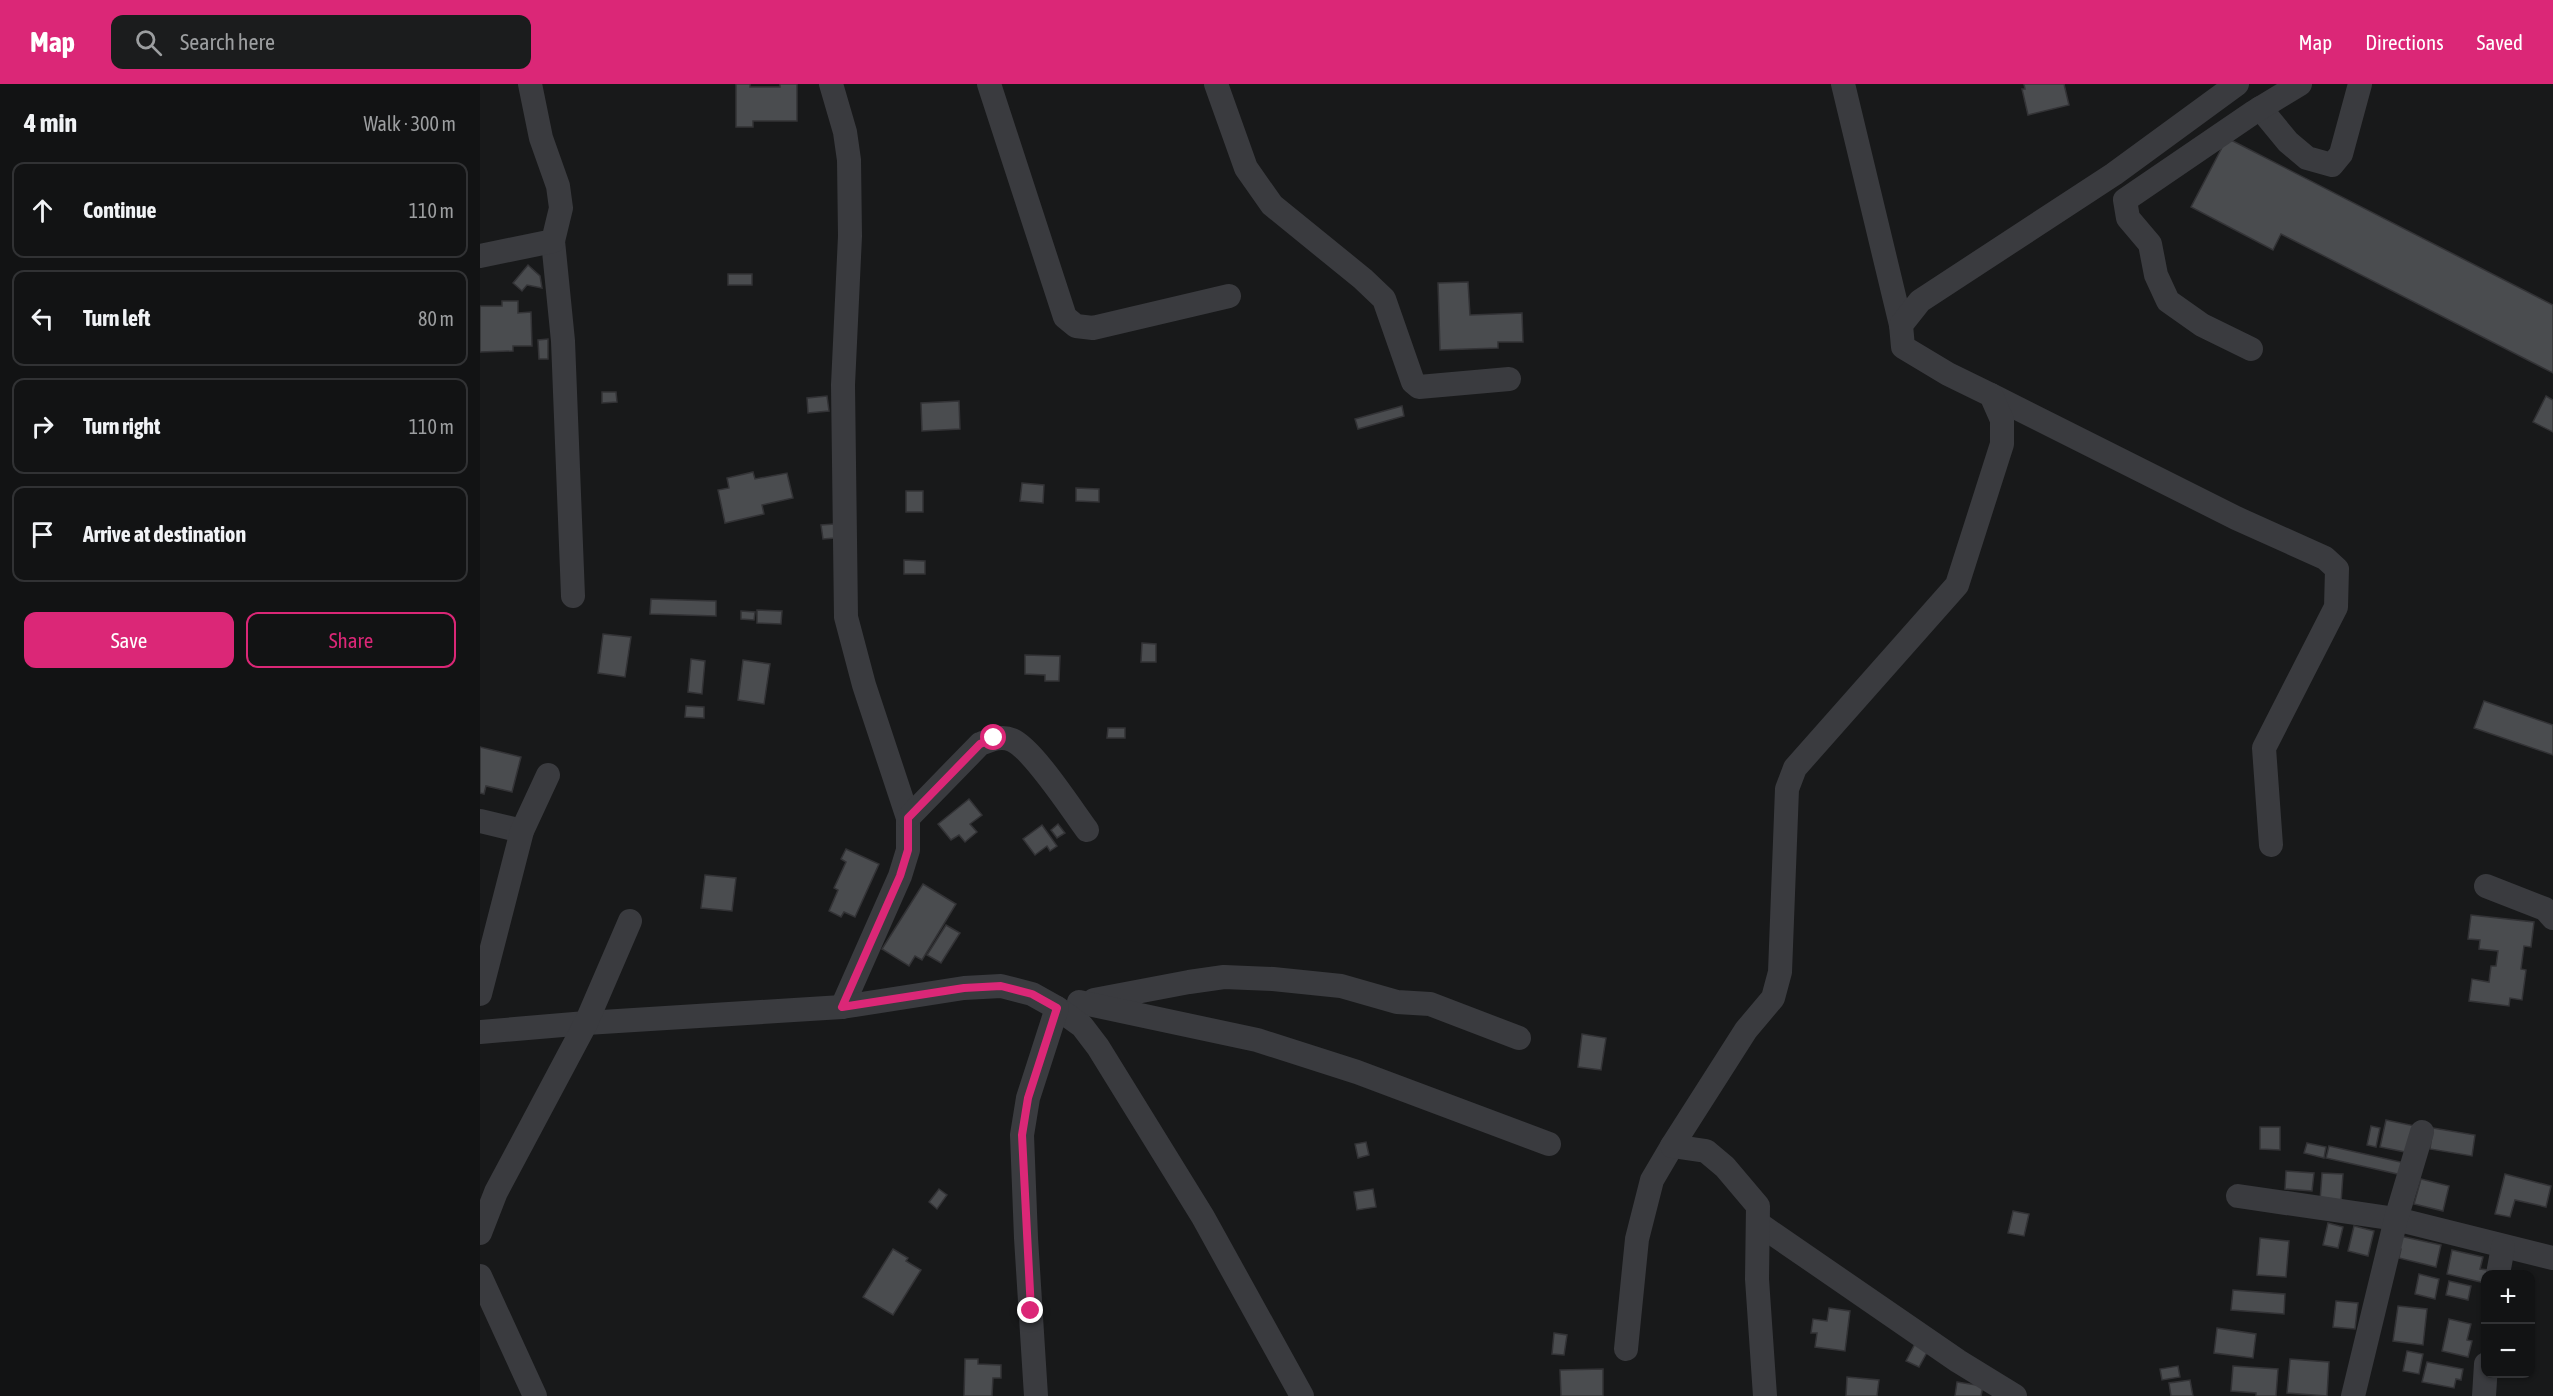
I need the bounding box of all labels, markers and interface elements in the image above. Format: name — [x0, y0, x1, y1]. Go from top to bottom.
search box — [111, 15, 531, 69]
text: Map — [30, 26, 75, 58]
icon: search — [132, 26, 165, 59]
text: Search here — [180, 29, 275, 55]
text: Map — [2298, 30, 2332, 54]
text: Directions — [2365, 30, 2444, 54]
text: Saved — [2477, 30, 2523, 54]
text: 4 min — [24, 108, 77, 138]
text: Walk · 300 m — [364, 112, 456, 135]
icon: ahead — [26, 194, 59, 227]
text: Continue — [83, 197, 157, 223]
text: 110 m — [409, 199, 454, 222]
icon: left — [26, 302, 59, 335]
text: Turn left — [83, 305, 150, 331]
text: 80 m — [418, 307, 454, 330]
icon: right — [26, 410, 59, 443]
text: Turn right — [83, 413, 160, 439]
text: 110 m — [409, 415, 454, 438]
icon: arrive — [26, 518, 59, 551]
text: Arrive at destination — [83, 521, 246, 547]
button: Save — [24, 612, 234, 668]
button: Share — [246, 612, 456, 668]
route start — [980, 724, 1006, 750]
map controls — [2481, 1270, 2535, 1378]
button: + — [2481, 1270, 2535, 1324]
route end — [1017, 1297, 1043, 1323]
button: − — [2481, 1324, 2535, 1378]

